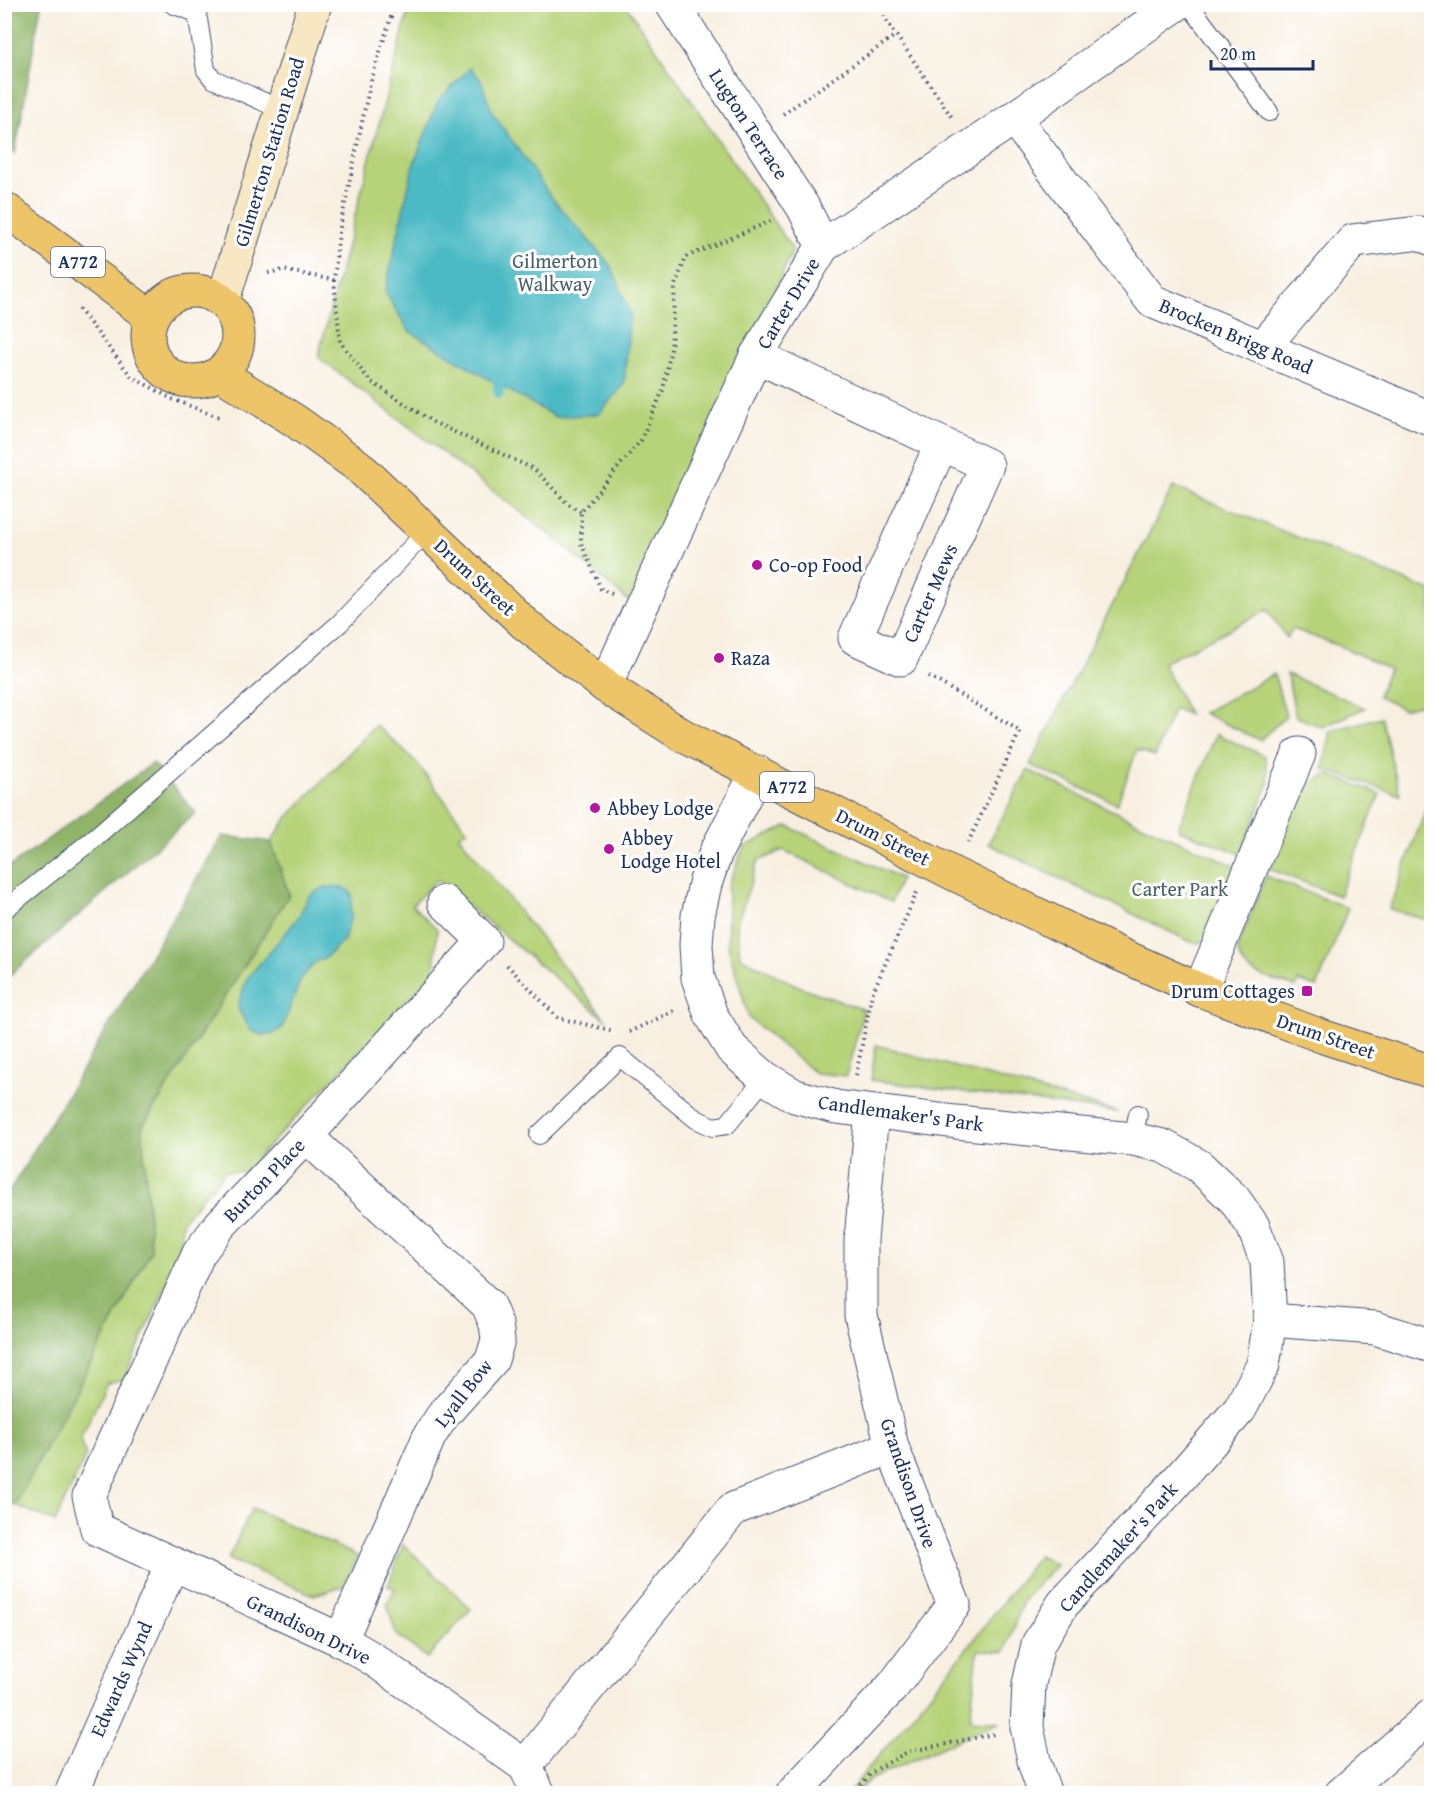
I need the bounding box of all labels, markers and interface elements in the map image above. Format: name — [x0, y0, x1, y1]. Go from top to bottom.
scale bar — [1211, 33, 1313, 71]
text: 20 m — [1220, 40, 1256, 67]
street label: Gilmerton Station Road — [226, 53, 311, 250]
street label: Lugton Terrace — [703, 62, 796, 185]
park label: Gilmerton Walkway — [512, 246, 598, 298]
road number: A772 — [51, 247, 105, 277]
street label: Carter Drive — [749, 251, 826, 354]
street label: Brocken Brigg Road — [1155, 290, 1318, 381]
street label: Drum Street — [428, 531, 523, 622]
street label: Carter Mews — [895, 539, 964, 647]
place label: Co-op Food — [769, 550, 863, 579]
marker: Co-op Food — [750, 558, 764, 572]
place label: Raza — [731, 643, 771, 672]
marker: Raza — [712, 651, 726, 665]
road number: A772 — [760, 772, 814, 802]
place label: Abbey Lodge — [607, 793, 714, 822]
street label: Drum Street — [831, 800, 936, 873]
marker: Abbey Lodge — [588, 801, 602, 815]
place label: Abbey Lodge Hotel — [621, 823, 721, 875]
marker: Abbey Lodge Hotel — [602, 842, 616, 856]
park label: Carter Park — [1132, 874, 1229, 903]
place label: Drum Cottages — [1171, 976, 1295, 1005]
marker: Drum Cottages — [1300, 984, 1314, 998]
street label: Drum Street — [1273, 1005, 1379, 1066]
street label: Candlemaker's Park — [817, 1087, 986, 1139]
street label: Burton Place — [216, 1131, 311, 1228]
street label: Lyall Bow — [427, 1352, 499, 1433]
street label: Grandison Drive — [874, 1414, 945, 1552]
street label: Candlemaker's Park — [1051, 1474, 1185, 1618]
street label: Grandison Drive — [242, 1586, 376, 1671]
street label: Edwards Wynd — [82, 1616, 159, 1741]

